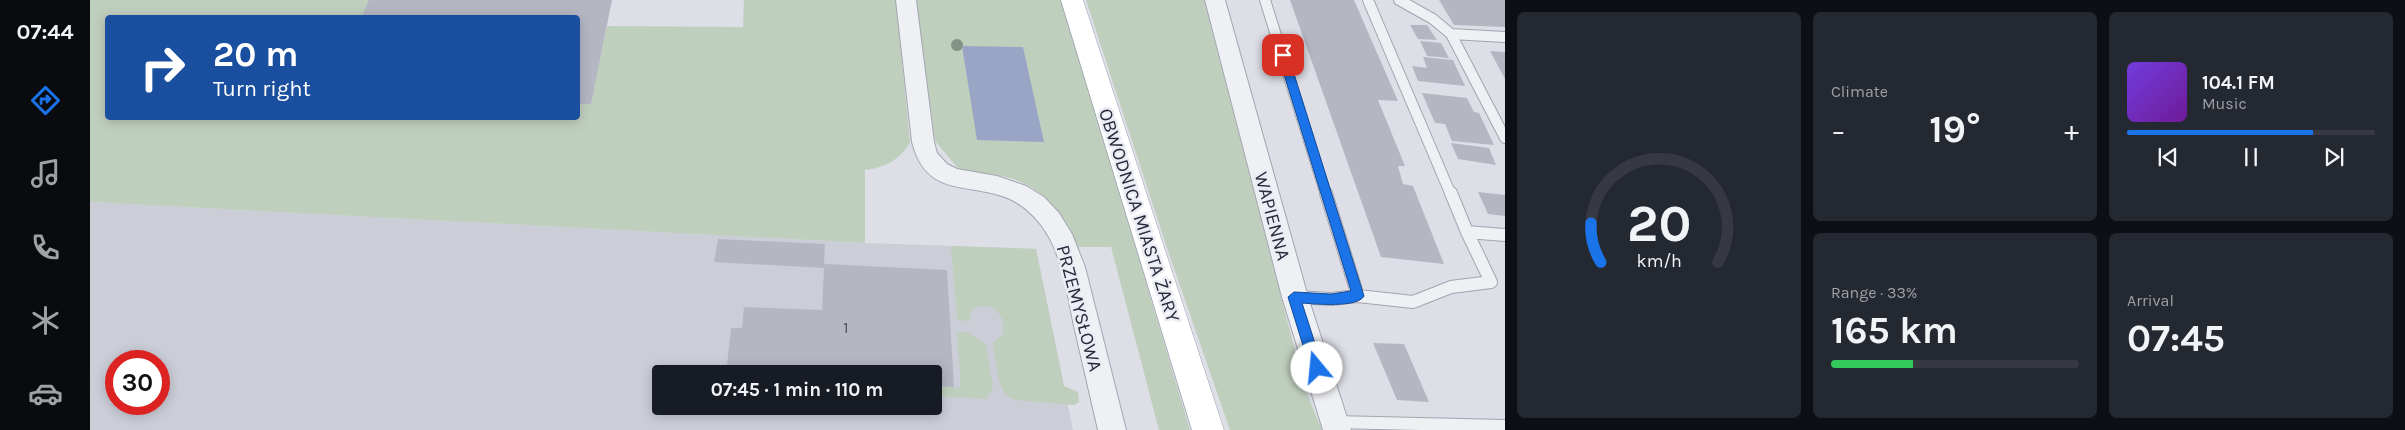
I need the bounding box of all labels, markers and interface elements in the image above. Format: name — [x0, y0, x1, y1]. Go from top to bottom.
text: 07:44 — [17, 19, 73, 45]
text: 20 m — [213, 34, 298, 75]
pin — [1262, 34, 1304, 76]
icon: right — [130, 35, 195, 100]
icon: arrive — [1269, 41, 1297, 69]
text: 104.1 FM — [2202, 72, 2275, 94]
text: Turn right — [213, 76, 311, 102]
text: Climate — [1831, 82, 1888, 101]
icon: directions — [28, 83, 63, 118]
text: Music — [2202, 94, 2247, 113]
street label: OBWODNICA MIASTA ŻARY — [1094, 106, 1184, 326]
text: 19° — [1929, 107, 1981, 152]
text: − — [1831, 114, 1846, 147]
text: + — [2064, 114, 2079, 147]
icon: previous — [2154, 143, 2182, 171]
icon: pause — [2237, 143, 2265, 171]
icon: next — [2320, 143, 2348, 171]
icon: music — [28, 156, 63, 191]
street label: WAPIENNA — [1250, 170, 1294, 263]
text: 20 — [1627, 193, 1691, 254]
icon: phone — [28, 230, 63, 265]
street label: PRZEMYSŁOWA — [1052, 243, 1107, 374]
text: km/h — [1636, 251, 1682, 272]
text: Range · 33% — [1831, 283, 1917, 302]
text: Arrival — [2127, 291, 2174, 310]
icon: climate — [28, 303, 63, 338]
text: 165 km — [1831, 308, 1958, 353]
text: 07:45 — [2127, 316, 2225, 361]
house number: 1 — [843, 318, 849, 337]
position arrow — [1290, 341, 1342, 393]
speed limit sign: 30 — [105, 350, 170, 415]
icon: car — [28, 376, 63, 411]
text: 07:45 · 1 min · 110 m — [711, 379, 883, 401]

